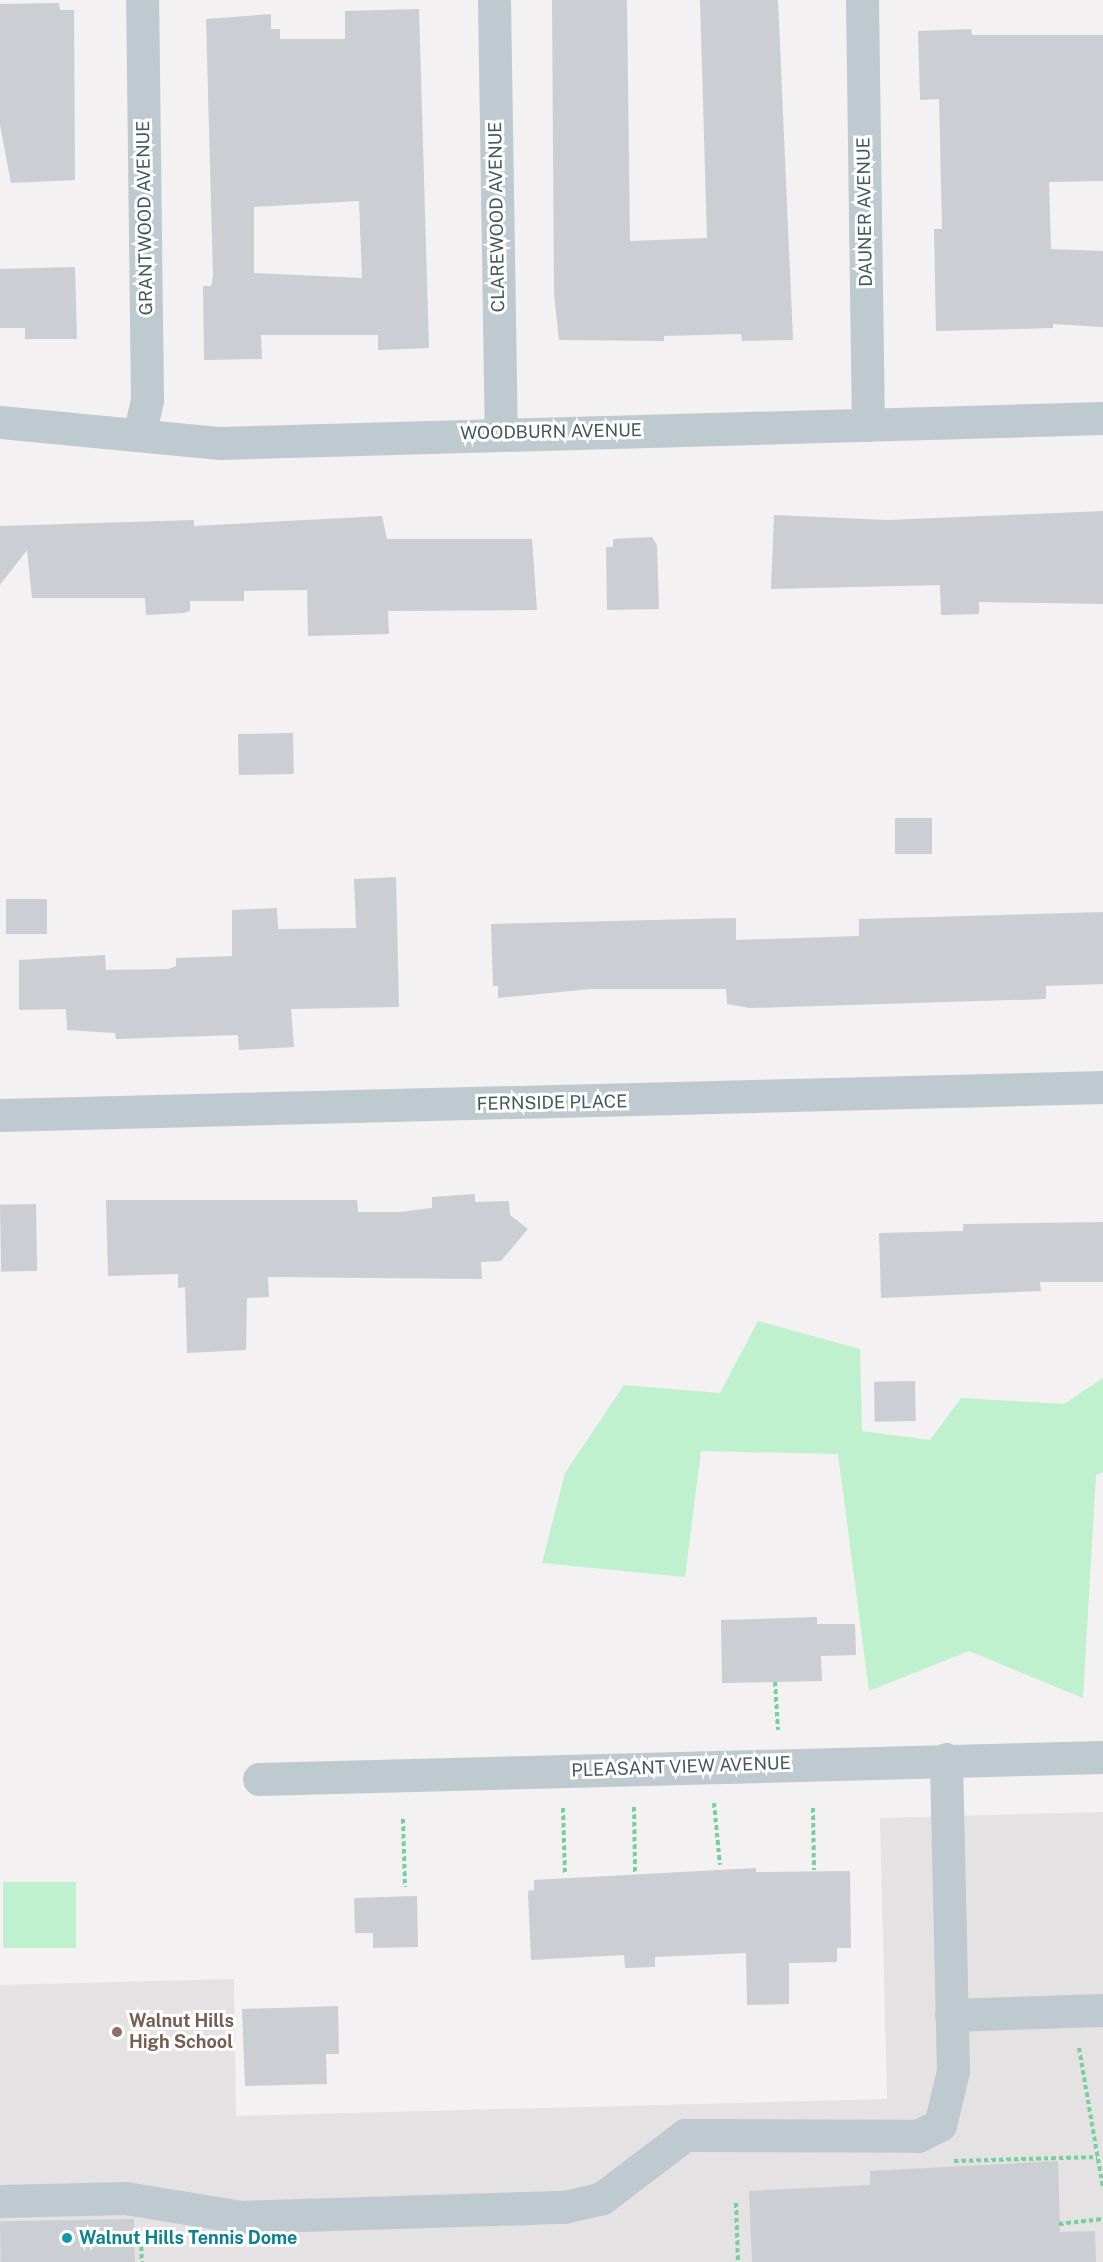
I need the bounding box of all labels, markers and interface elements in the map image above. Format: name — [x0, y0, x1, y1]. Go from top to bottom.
street label: GRANTWOOD AVENUE — [133, 121, 157, 315]
street label: CLAREWOOD AVENUE — [485, 121, 509, 313]
street label: DAUNER AVENUE — [853, 137, 877, 287]
street label: WOODBURN AVENUE — [460, 420, 642, 444]
street label: FERNSIDE PLACE — [476, 1091, 628, 1115]
street label: PLEASANT VIEW AVENUE — [571, 1752, 791, 1782]
place label: Walnut Hills High School — [129, 2011, 234, 2054]
marker: Walnut Hills High School — [110, 2025, 124, 2039]
place label: Walnut Hills Tennis Dome — [79, 2227, 298, 2249]
marker: Walnut Hills Tennis Dome — [60, 2231, 74, 2245]

